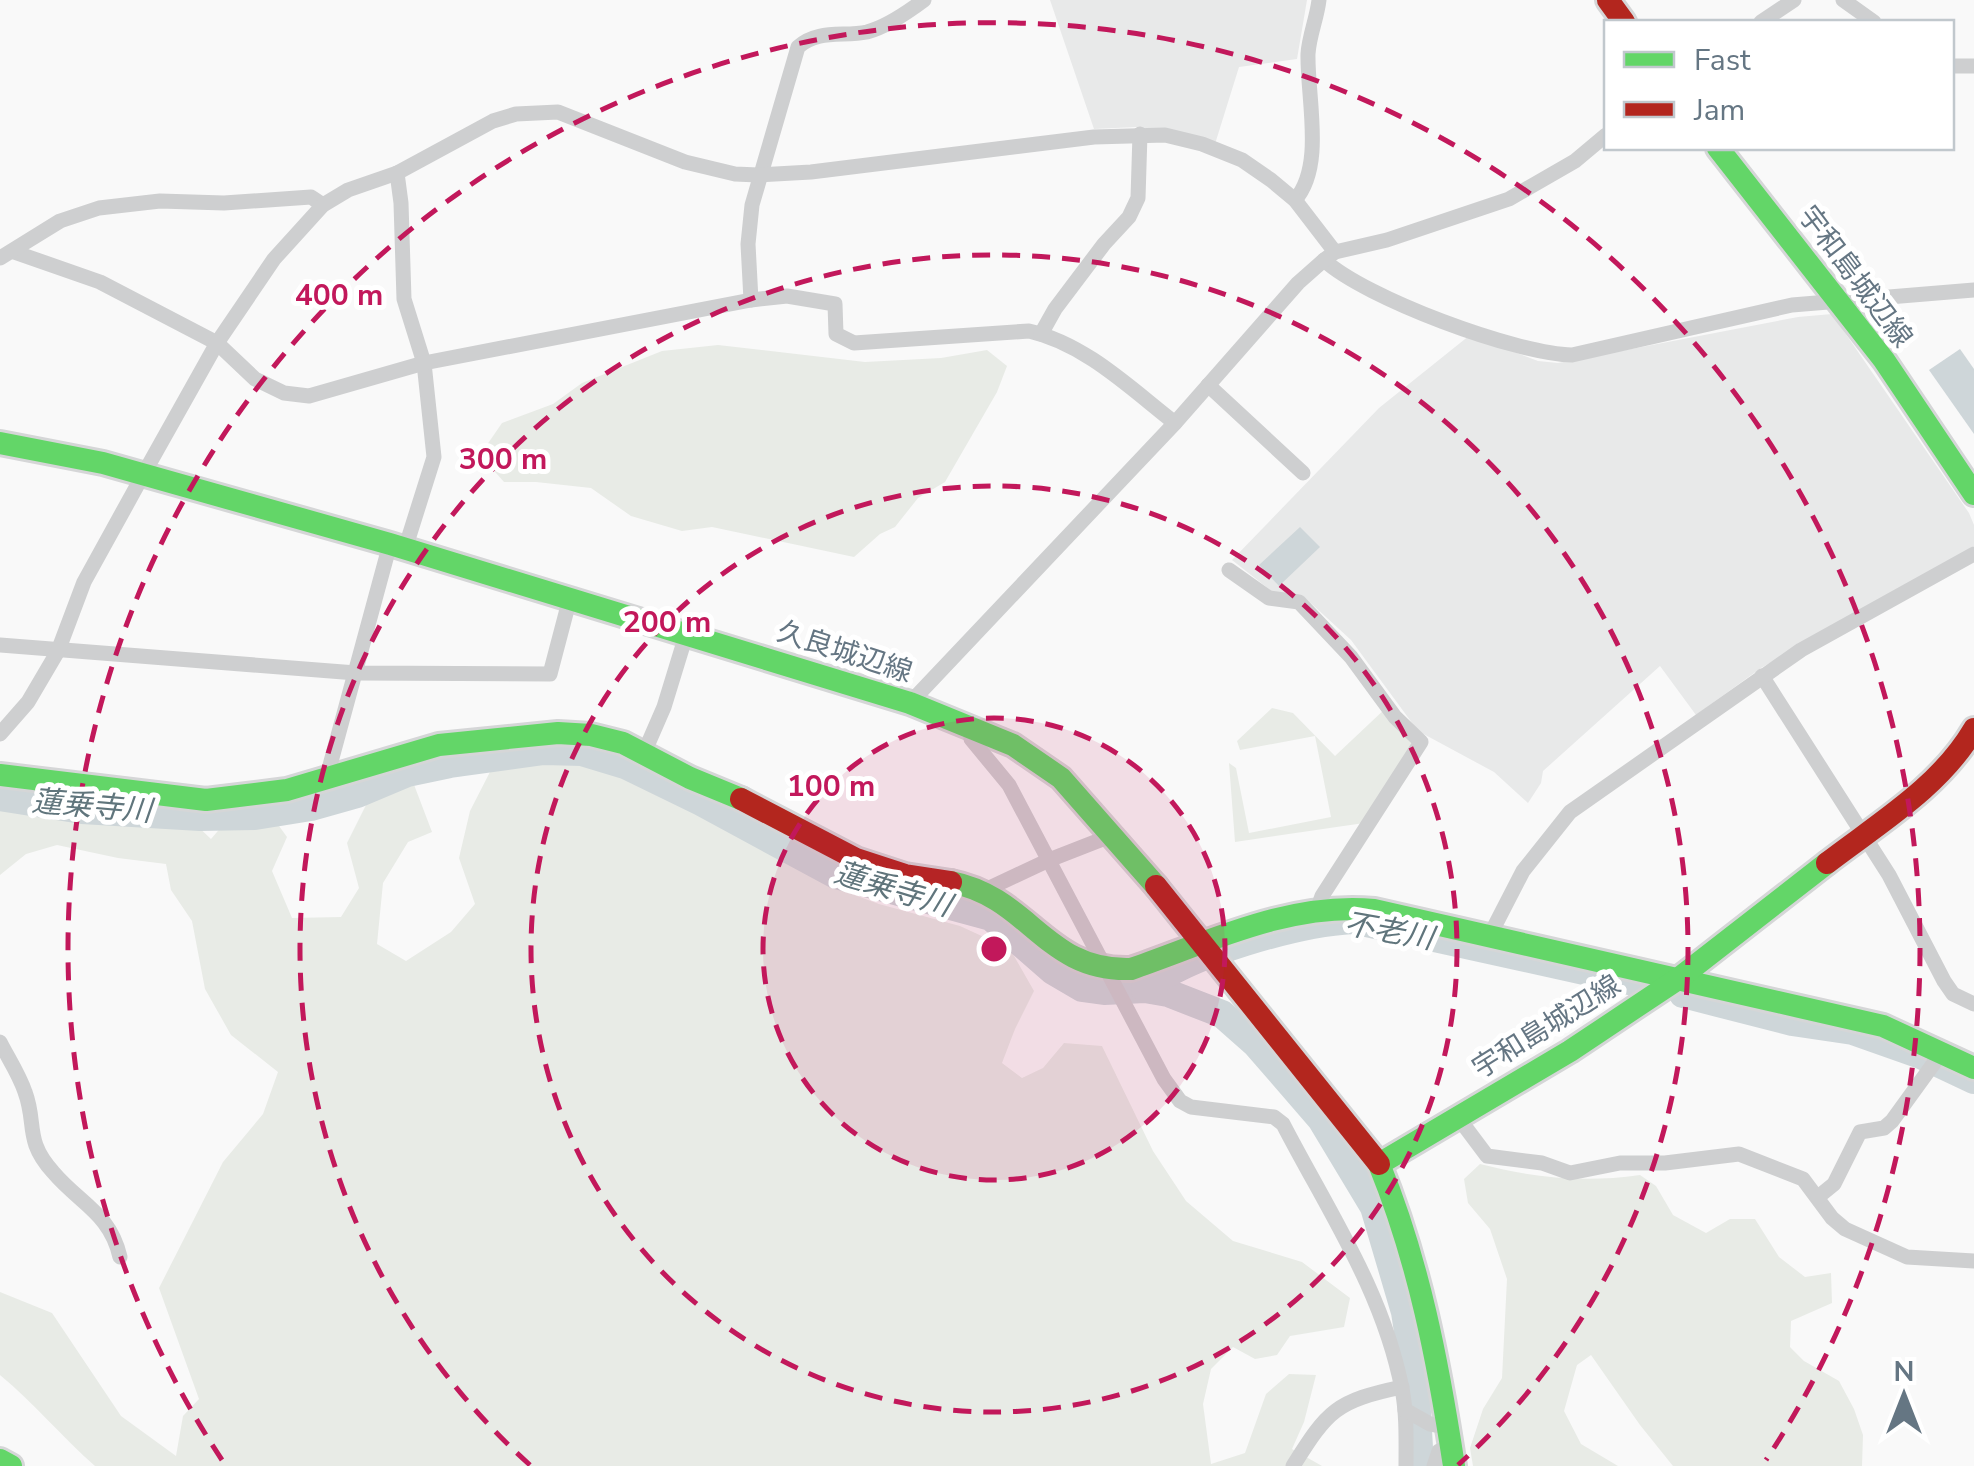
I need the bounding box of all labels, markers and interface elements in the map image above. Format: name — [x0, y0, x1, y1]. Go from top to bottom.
legend — [1604, 20, 1954, 150]
text: Fast — [1694, 40, 1751, 81]
text: Jam — [1693, 90, 1745, 131]
street label: 宇和島城辺線 — [1789, 198, 1921, 355]
text: 400 m — [295, 275, 383, 316]
text: 300 m — [459, 439, 547, 480]
text: 200 m — [623, 602, 711, 643]
street label: 久良城辺線 — [772, 612, 917, 692]
text: 100 m — [787, 766, 875, 807]
water label: 蓮乗寺川 — [30, 781, 157, 832]
water label: 蓮乗寺川 — [829, 852, 959, 928]
water label: 不老川 — [1341, 903, 1440, 960]
centre of rings — [976, 931, 1012, 967]
street label: 宇和島城辺線 — [1465, 966, 1628, 1087]
north arrow — [1854, 1346, 1954, 1446]
text: N — [1894, 1353, 1914, 1391]

